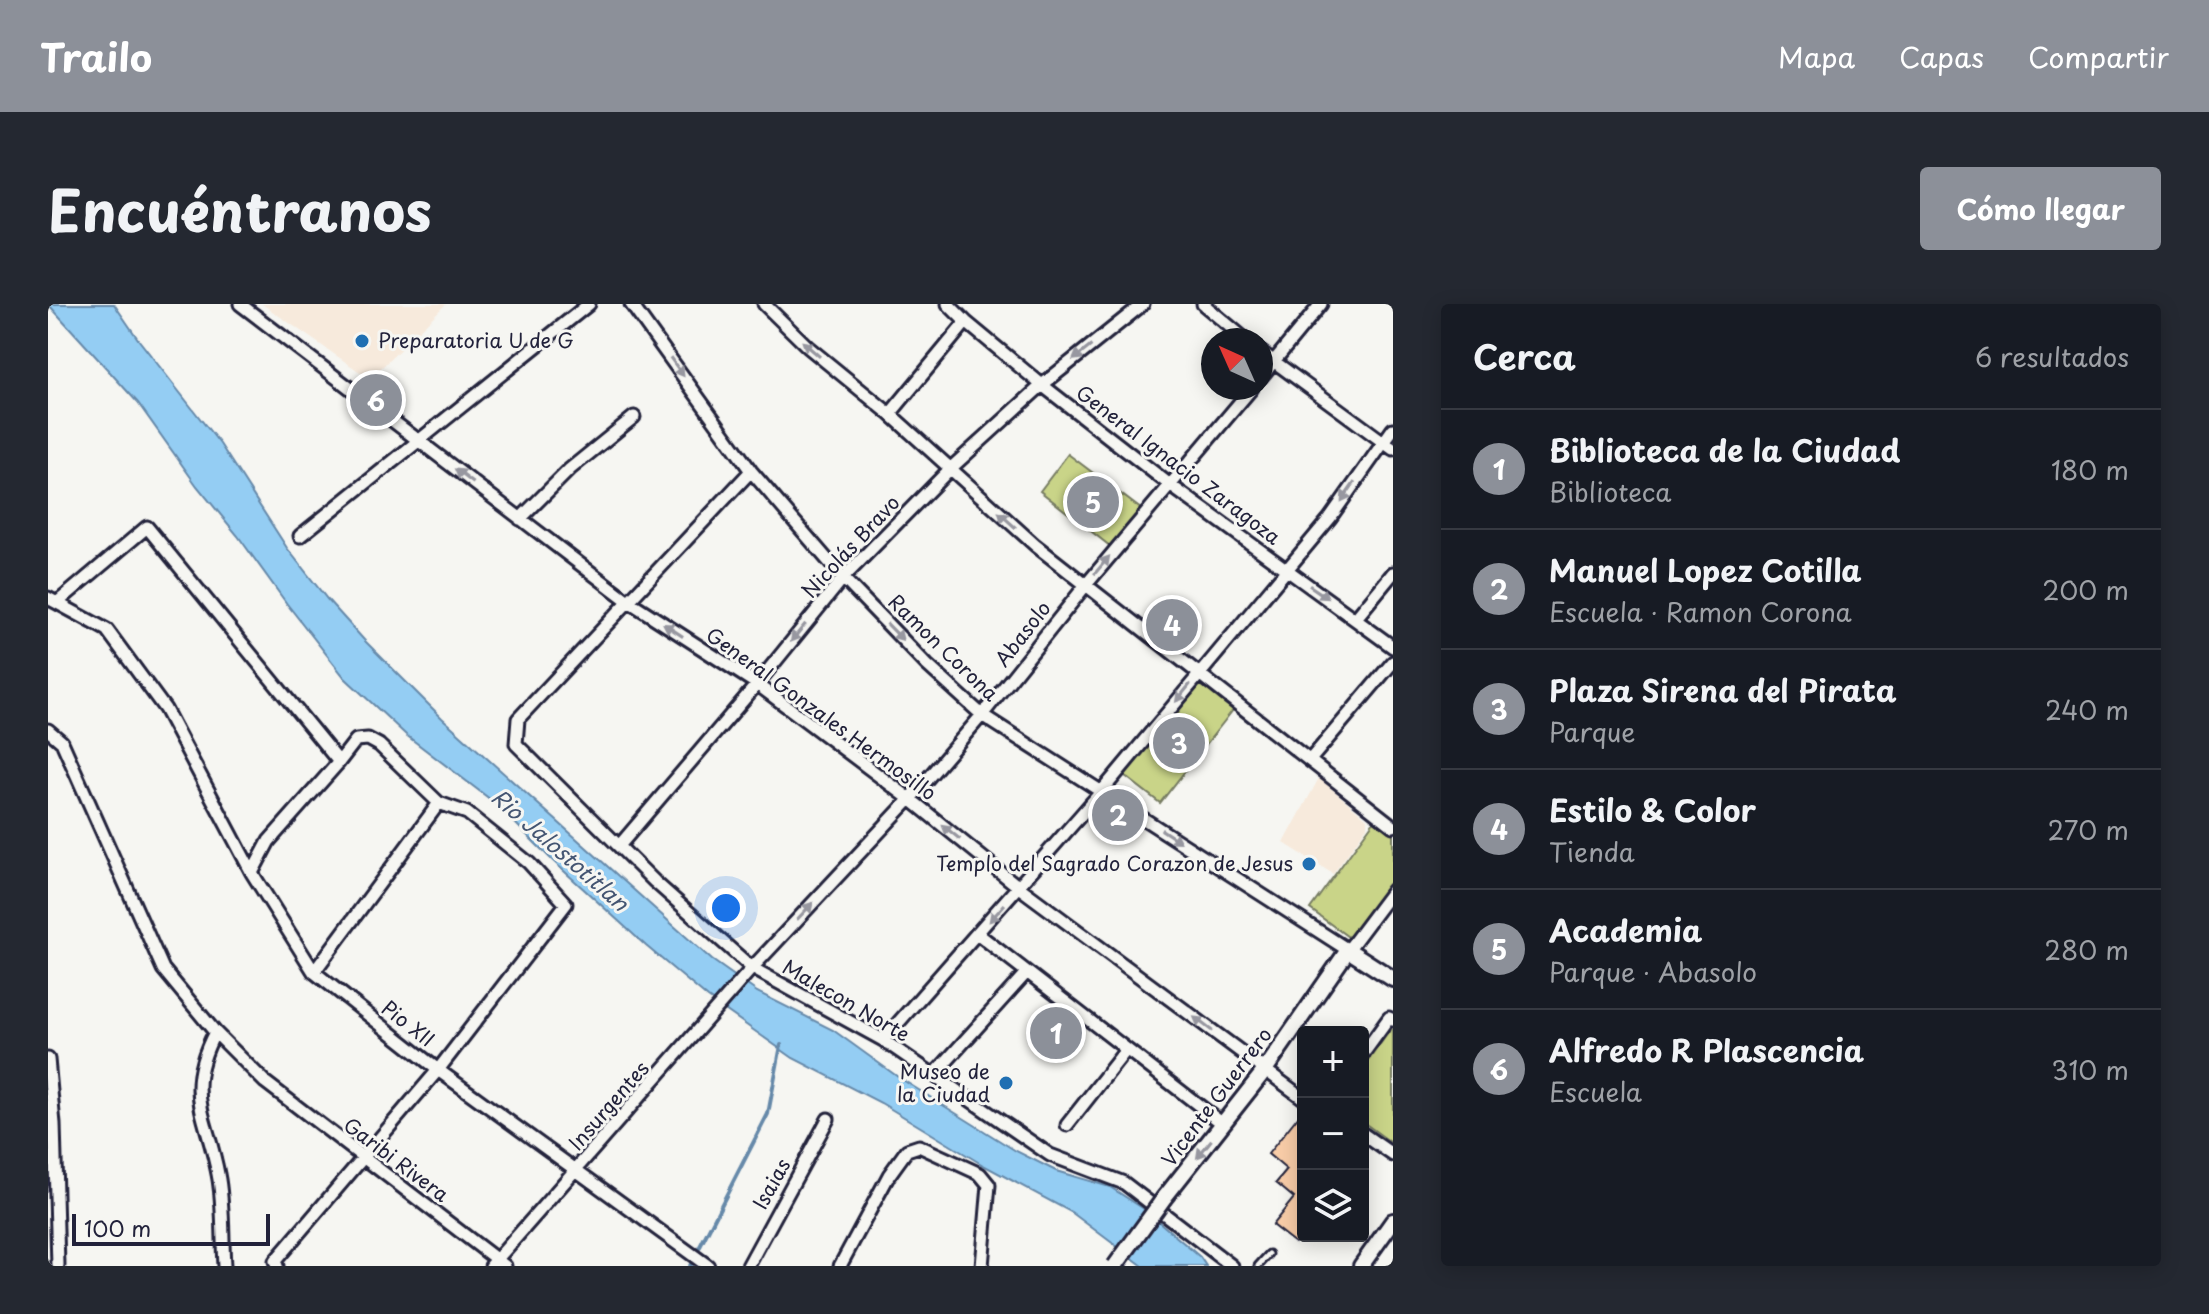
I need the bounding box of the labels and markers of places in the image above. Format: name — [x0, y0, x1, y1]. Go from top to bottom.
place label: Preparatoria U de G — [378, 325, 574, 355]
marker: Preparatoria U de G — [353, 332, 371, 350]
pin: 6 — [350, 370, 402, 430]
pin: 5 — [1067, 472, 1119, 532]
pin: 4 — [1146, 595, 1198, 655]
pin: 3 — [1153, 713, 1205, 773]
pin: 2 — [1092, 785, 1144, 845]
place label: Templo del Sagrado Corazon de Jesus — [936, 848, 1293, 878]
marker: Templo del Sagrado Corazon de Jesus — [1300, 855, 1318, 873]
pin: 1 — [1030, 1003, 1082, 1063]
place label: Museo de la Ciudad — [897, 1056, 990, 1109]
marker: Museo de la Ciudad — [997, 1074, 1015, 1092]

